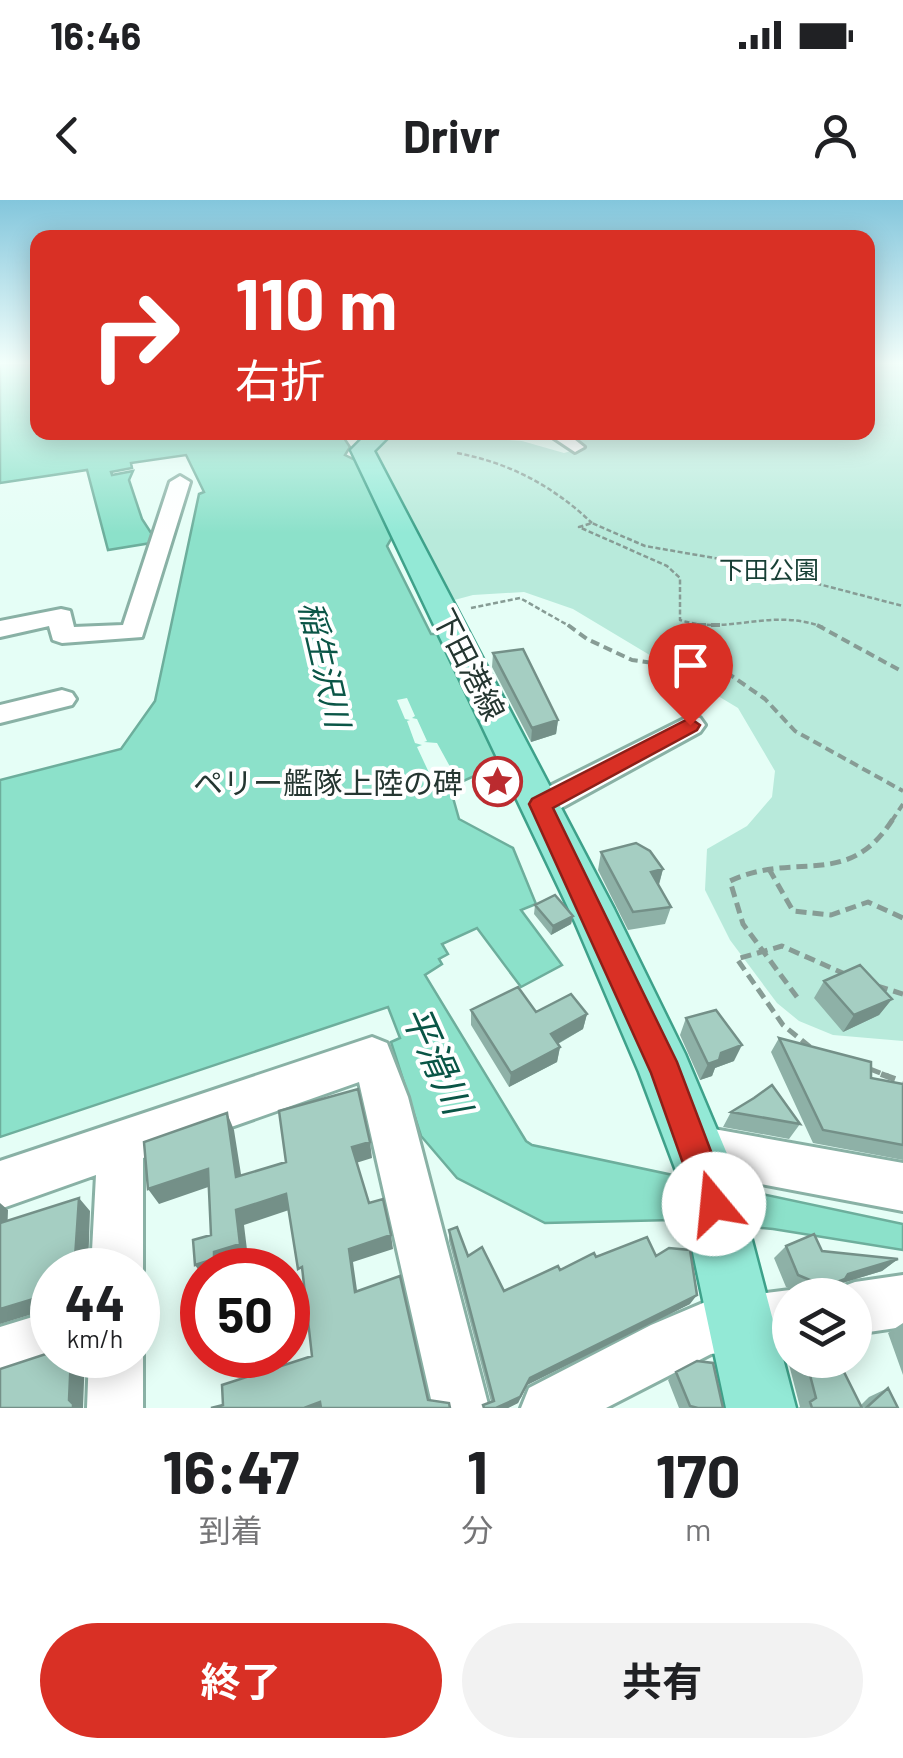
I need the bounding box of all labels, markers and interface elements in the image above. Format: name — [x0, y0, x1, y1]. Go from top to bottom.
text: 16:46 — [50, 12, 141, 58]
icon: back — [40, 108, 95, 163]
text: Drivr — [403, 108, 500, 162]
icon: person — [808, 108, 863, 163]
text: 110 m — [235, 260, 397, 344]
icon: right — [70, 270, 200, 400]
text: 右折 — [235, 352, 325, 406]
park label: 下田公園 — [719, 554, 819, 584]
water label: 稲生沢川 — [293, 597, 360, 734]
street label: 下田港線 — [427, 602, 513, 726]
pin — [648, 623, 733, 726]
icon: arrive — [663, 638, 718, 693]
place icon: ペリー艦隊上陸の碑 — [472, 756, 524, 808]
place label: ペリー艦隊上陸の碑 — [193, 764, 463, 800]
water label: 平滑川 — [394, 998, 484, 1124]
position arrow — [662, 1152, 766, 1256]
speed limit sign: 50 — [180, 1248, 310, 1378]
text: 44 — [65, 1271, 125, 1331]
map controls — [772, 1278, 872, 1378]
button: layers — [772, 1278, 872, 1378]
text: km/h — [67, 1323, 123, 1353]
text: 16:47 — [162, 1434, 299, 1506]
text: 1 — [467, 1434, 488, 1506]
text: 170 — [656, 1438, 741, 1510]
text: m — [685, 1509, 711, 1547]
text: 到着 — [199, 1510, 263, 1548]
text: 分 — [461, 1510, 493, 1548]
button: 終了 — [40, 1623, 442, 1738]
button: 共有 — [462, 1623, 863, 1738]

